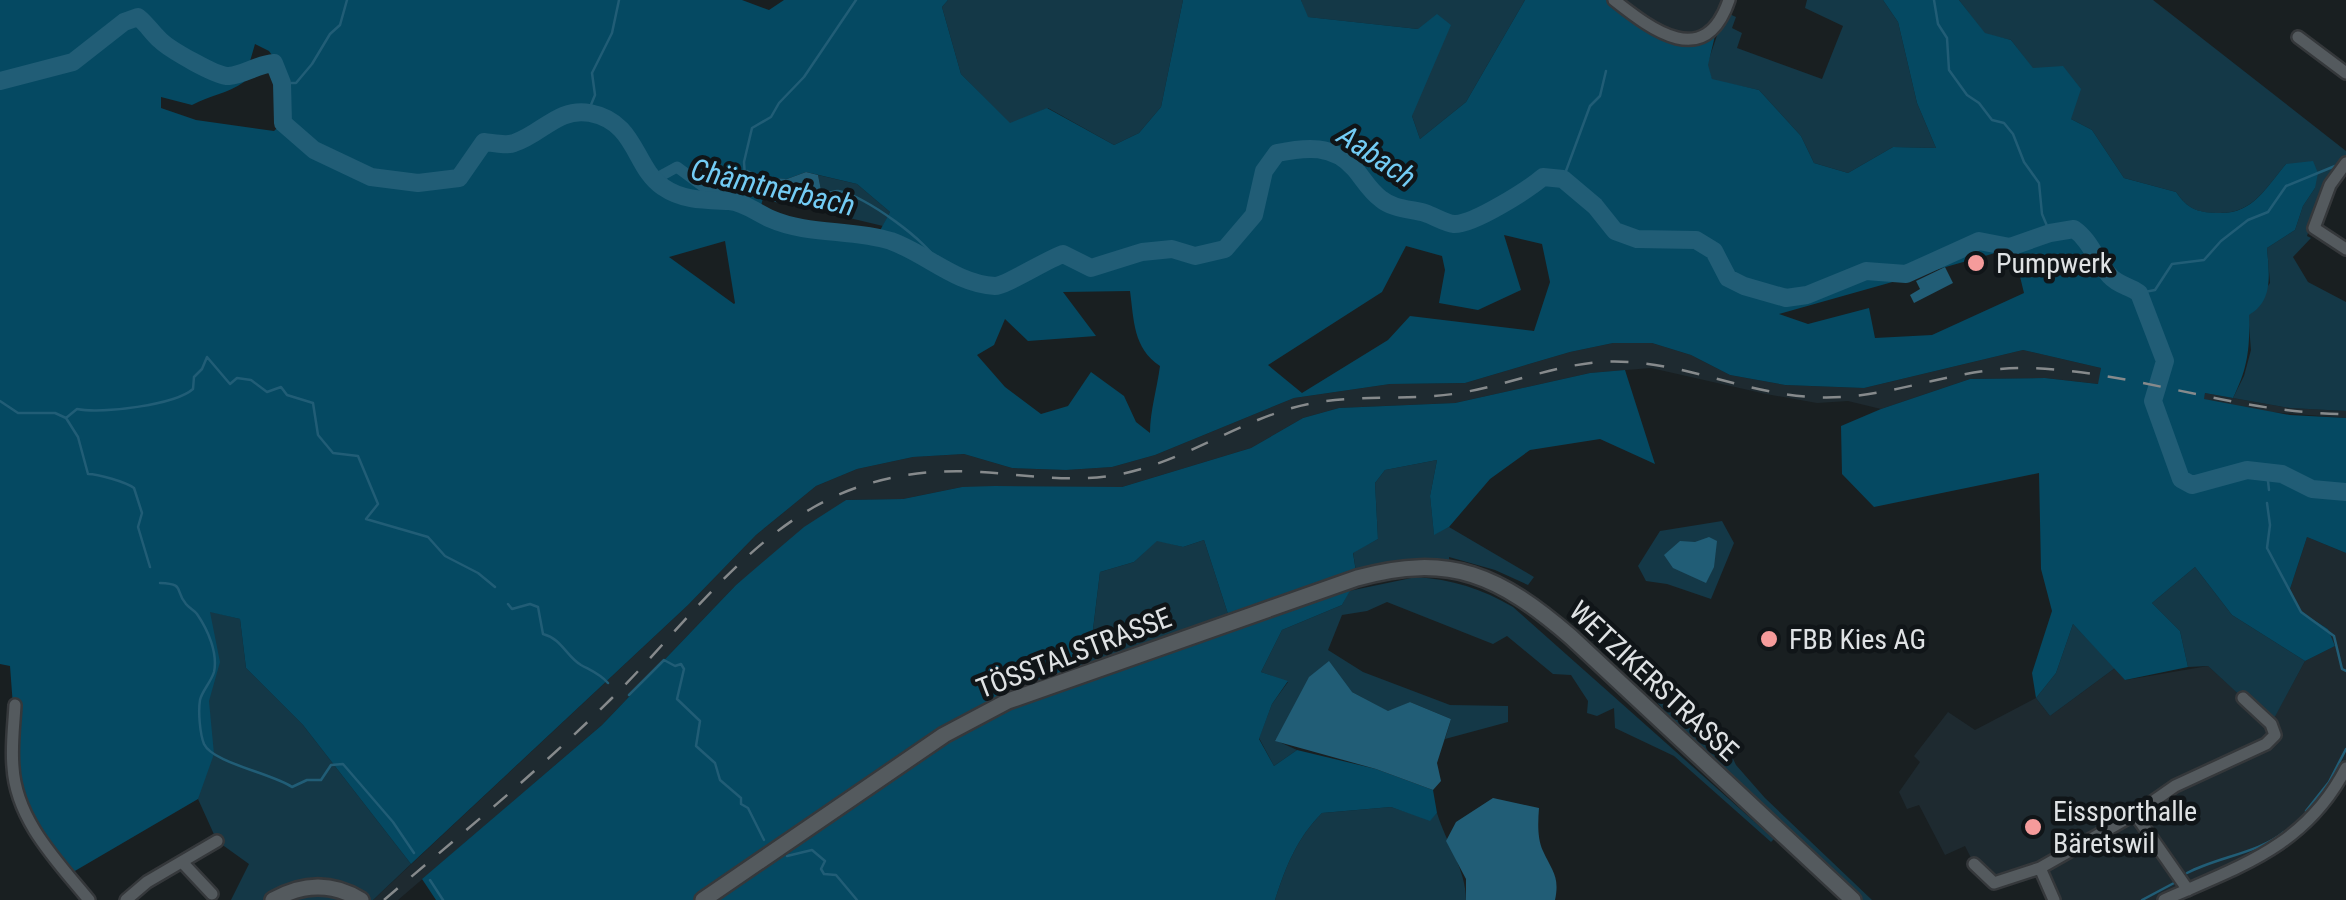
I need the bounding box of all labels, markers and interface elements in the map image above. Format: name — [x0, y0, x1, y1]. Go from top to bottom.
water label: Aabach — [1331, 117, 1423, 195]
water label: Chämtnerbach — [688, 151, 858, 223]
place label: Pumpwerk — [1996, 247, 2113, 280]
marker: Pumpwerk — [1965, 252, 1987, 274]
street label: WETZIKERSTRASSE — [1563, 594, 1745, 768]
street label: TÖSSTALSTRASSE — [972, 601, 1176, 705]
place label: FBB Kies AG — [1789, 623, 1926, 656]
marker: FBB Kies AG — [1758, 628, 1780, 650]
place label: Eissporthalle Bäretswil — [2053, 795, 2197, 860]
marker: Eissporthalle Bäretswil — [2022, 816, 2044, 838]

